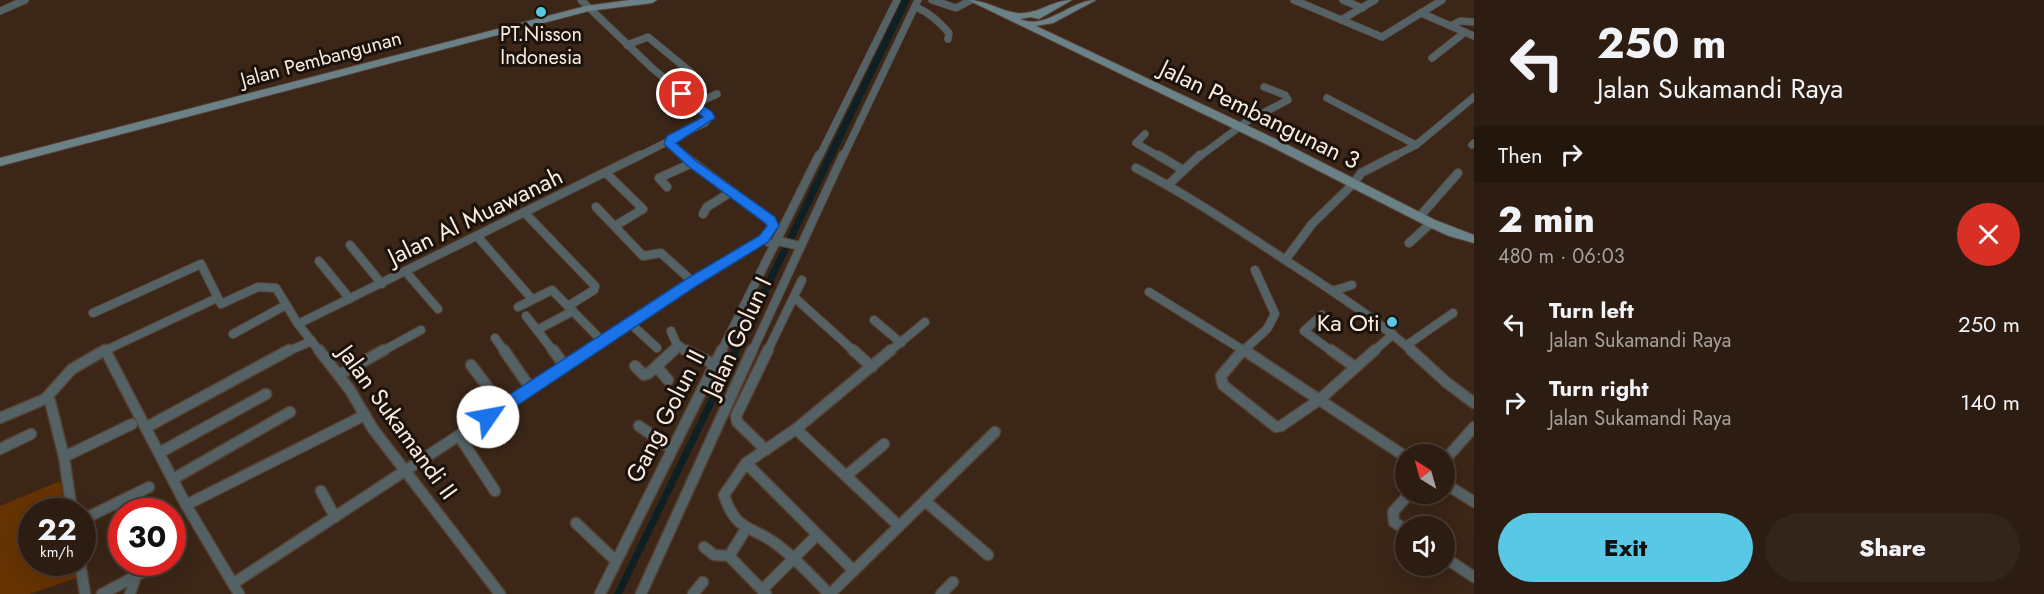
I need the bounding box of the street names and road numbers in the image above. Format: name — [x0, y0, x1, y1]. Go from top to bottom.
street label: Jalan Pembangunan — [234, 24, 405, 95]
street label: Jalan Pembangunan 3 — [1151, 49, 1366, 178]
street label: Jalan Al Muawanah — [379, 158, 568, 275]
street label: Jalan Golun I — [692, 271, 780, 406]
street label: Jalan Sukamandi II — [328, 335, 466, 507]
street label: Gang Golun II — [616, 343, 714, 489]

